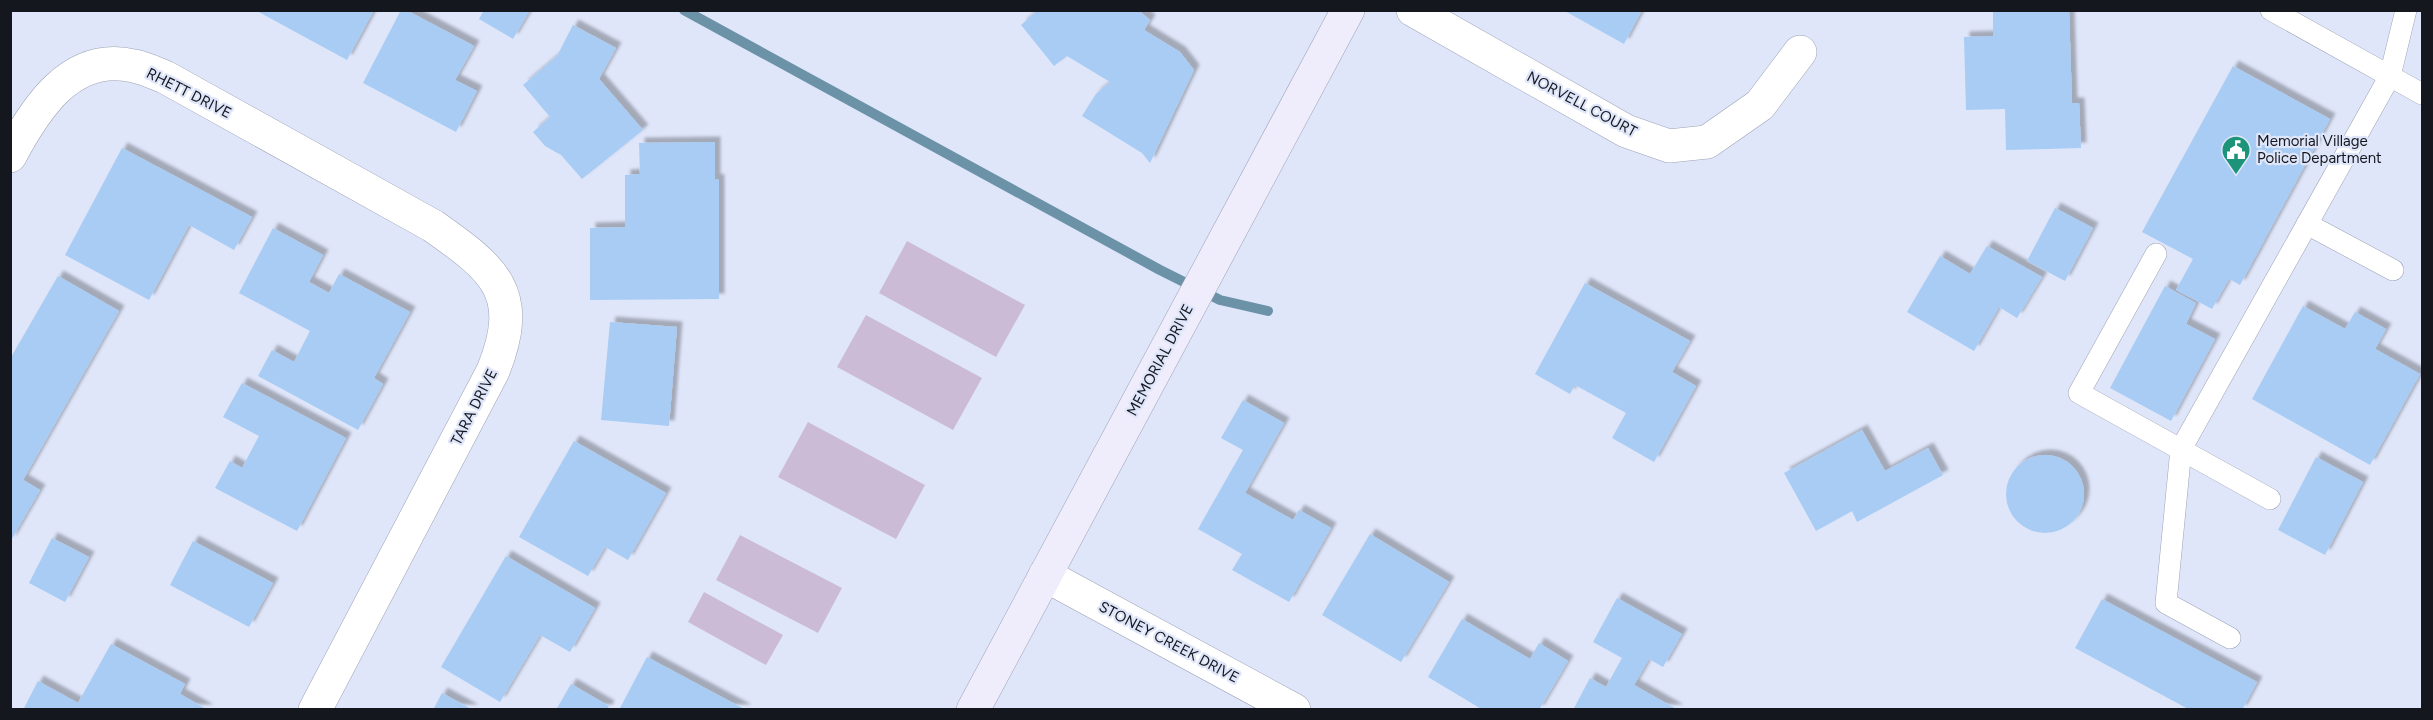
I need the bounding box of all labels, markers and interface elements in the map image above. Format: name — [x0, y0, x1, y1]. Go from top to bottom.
street label: RHETT DRIVE — [144, 64, 234, 122]
street label: NORVELL COURT — [1524, 67, 1641, 141]
place label: Memorial Village Police Department — [2257, 132, 2382, 167]
public building icon: Memorial Village Police Department — [2220, 134, 2252, 176]
street label: MEMORIAL DRIVE — [1123, 301, 1197, 419]
street label: TARA DRIVE — [447, 366, 501, 448]
street label: STONEY CREEK DRIVE — [1096, 597, 1242, 687]

